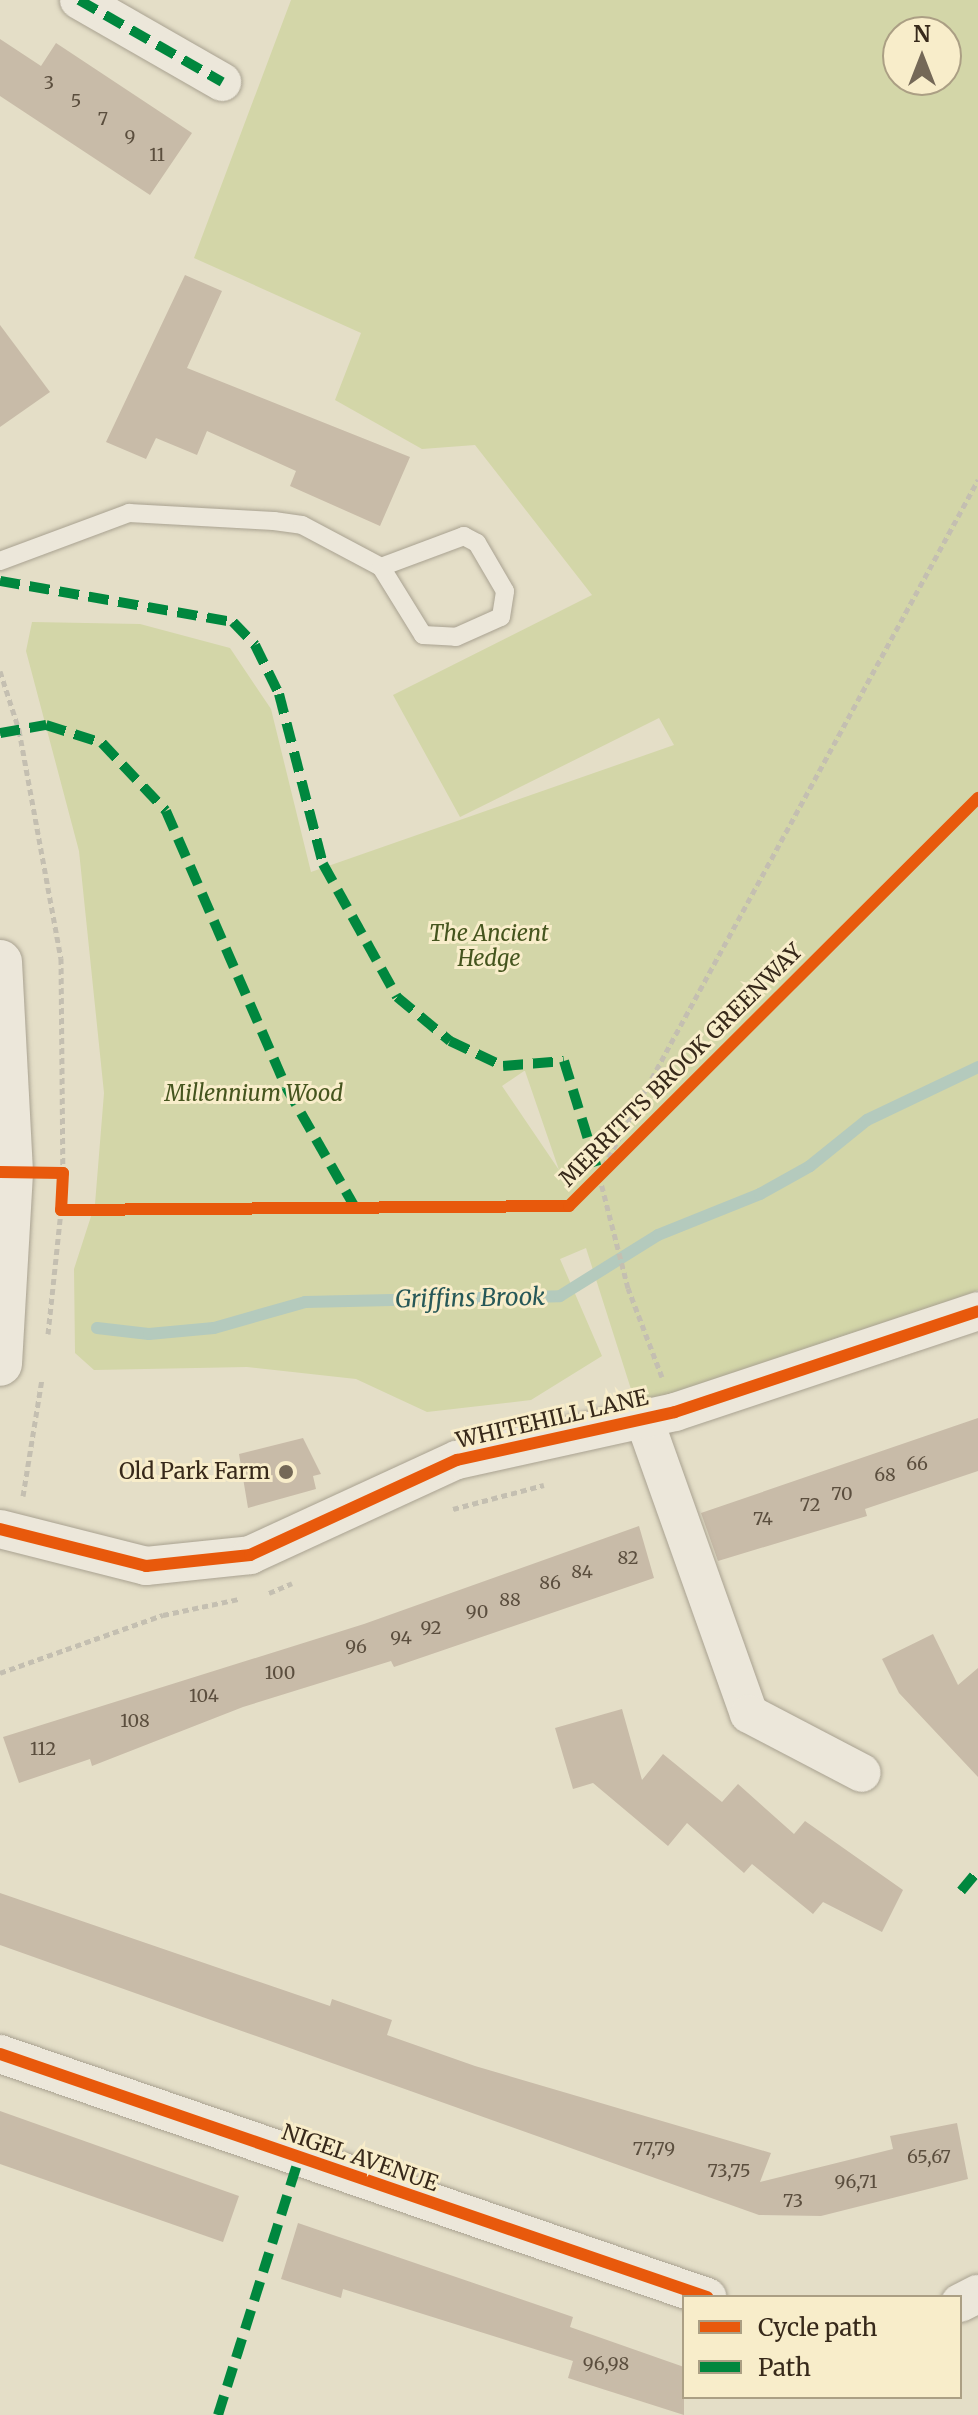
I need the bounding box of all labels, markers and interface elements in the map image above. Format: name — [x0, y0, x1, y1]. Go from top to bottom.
north arrow — [882, 16, 962, 96]
text: N — [913, 20, 931, 48]
house number: 3 — [44, 72, 54, 94]
house number: 5 — [71, 90, 81, 112]
house number: 7 — [98, 108, 108, 130]
house number: 9 — [125, 126, 135, 148]
house number: 11 — [149, 144, 165, 166]
park label: The Ancient Hedge — [429, 920, 549, 972]
street label: MERRITTS BROOK GREENWAY — [554, 938, 808, 1192]
park label: Millennium Wood — [165, 1081, 343, 1107]
water label: Griffins Brook — [395, 1282, 545, 1314]
street label: WHITEHILL LANE — [453, 1384, 651, 1454]
house number: 66 — [906, 1453, 928, 1475]
place label: Old Park Farm — [119, 1459, 270, 1485]
marker: Old Park Farm — [277, 1463, 295, 1481]
house number: 68 — [874, 1464, 896, 1486]
house number: 70 — [831, 1483, 853, 1505]
house number: 72 — [800, 1494, 820, 1516]
house number: 74 — [753, 1508, 773, 1530]
house number: 82 — [617, 1547, 639, 1569]
house number: 84 — [571, 1561, 593, 1583]
house number: 86 — [539, 1572, 561, 1594]
house number: 88 — [499, 1589, 521, 1611]
house number: 90 — [466, 1601, 488, 1623]
house number: 92 — [420, 1617, 442, 1639]
house number: 94 — [390, 1627, 412, 1649]
house number: 96 — [345, 1636, 367, 1658]
house number: 100 — [265, 1662, 295, 1684]
house number: 104 — [189, 1685, 219, 1707]
house number: 108 — [120, 1710, 150, 1732]
house number: 112 — [30, 1738, 56, 1760]
street label: NIGEL AVENUE — [278, 2119, 442, 2197]
house number: 77,79 — [633, 2138, 675, 2160]
house number: 65,67 — [907, 2146, 951, 2168]
house number: 73,75 — [707, 2160, 751, 2182]
house number: 96,71 — [835, 2171, 877, 2193]
house number: 73 — [783, 2190, 803, 2212]
legend — [682, 2295, 962, 2399]
text: Cycle path — [758, 2312, 877, 2343]
text: Path — [758, 2352, 811, 2383]
house number: 96,98 — [583, 2353, 629, 2375]

